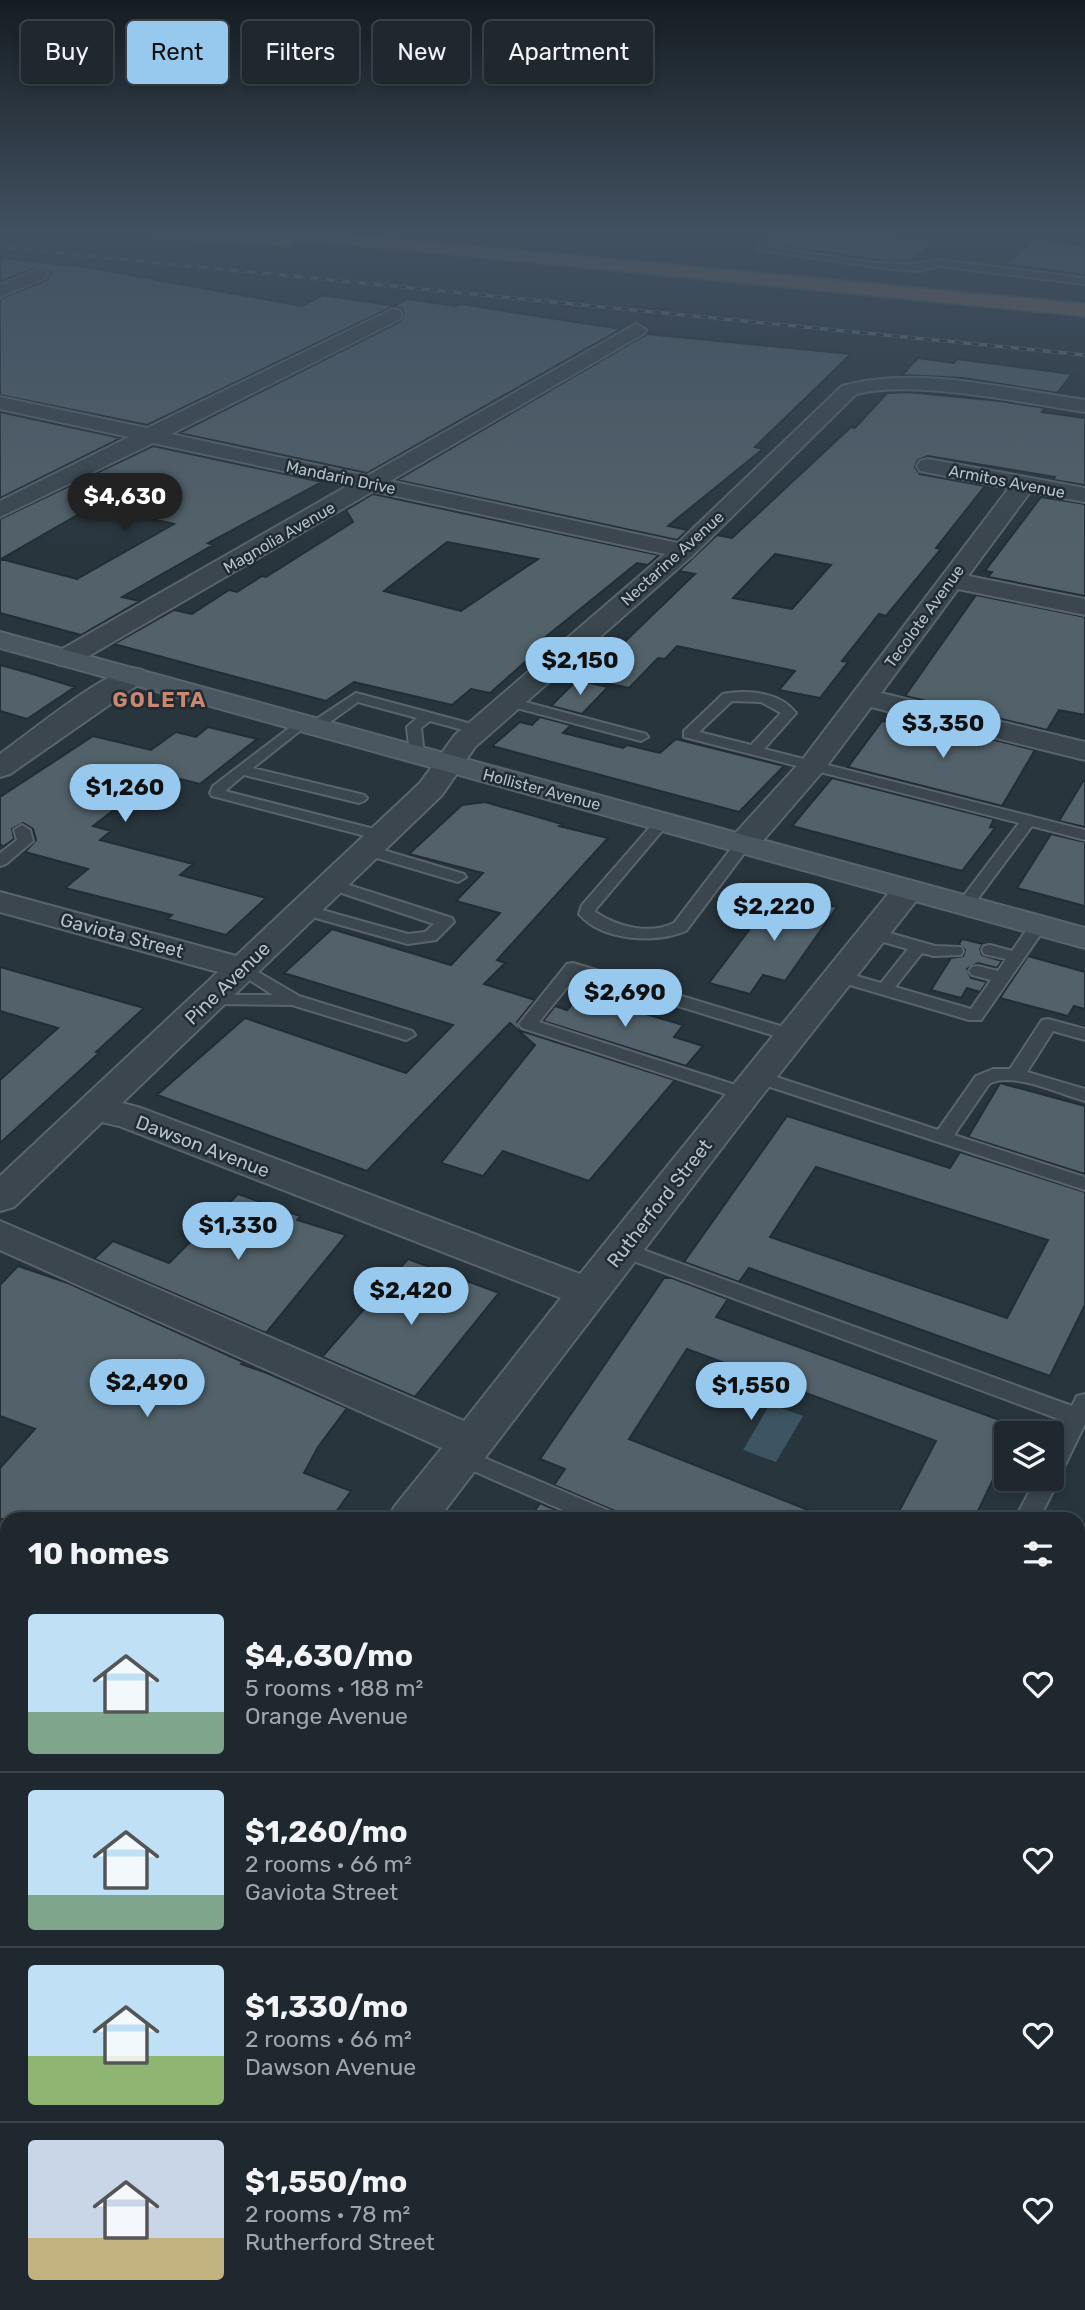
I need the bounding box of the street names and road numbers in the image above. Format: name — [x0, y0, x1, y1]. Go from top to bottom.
street label: Mandarin Drive — [284, 457, 398, 498]
street label: Armitos Avenue — [947, 461, 1067, 502]
street label: Magnolia Avenue — [220, 498, 339, 577]
street label: Nectarine Avenue — [617, 507, 728, 610]
street label: Tecolote Avenue — [881, 561, 968, 671]
street label: Hollister Avenue — [481, 765, 603, 814]
street label: Gaviota Street — [58, 908, 187, 963]
street label: Pine Avenue — [180, 937, 275, 1030]
street label: Dawson Avenue — [133, 1110, 273, 1183]
street label: Rutherford Street — [602, 1134, 717, 1272]

